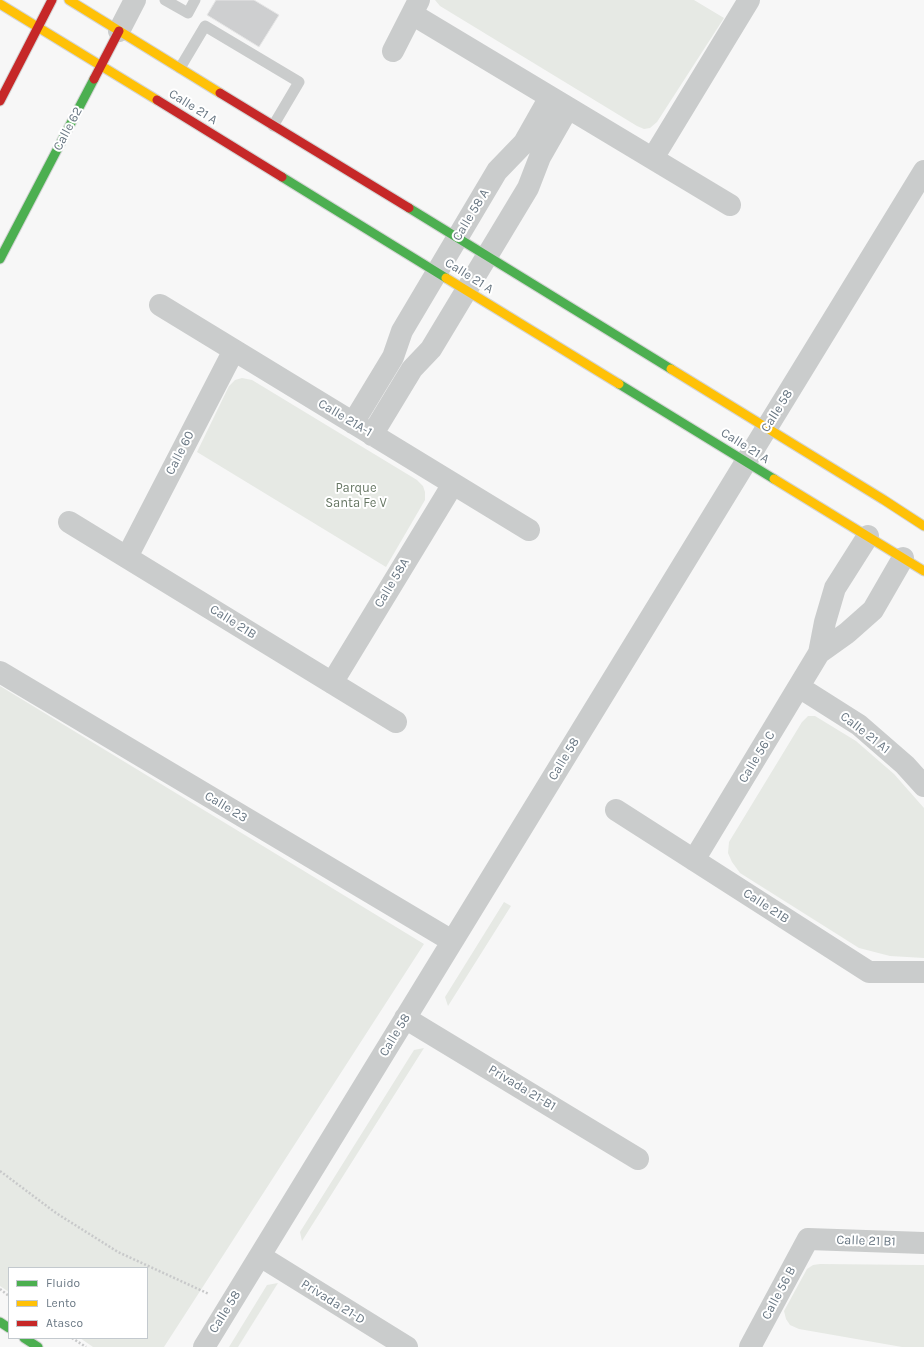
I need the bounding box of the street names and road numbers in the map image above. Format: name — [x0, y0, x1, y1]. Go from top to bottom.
street label: Calle 21 A — [166, 86, 220, 128]
street label: Calle 62 — [50, 105, 86, 153]
street label: Calle 58 A — [449, 186, 493, 244]
street label: Calle 21 A — [442, 255, 496, 297]
street label: Calle 58 — [758, 387, 796, 435]
street label: Calle 21A-1 — [315, 396, 375, 440]
street label: Calle 21 A — [718, 425, 772, 467]
street label: Calle 60 — [162, 428, 198, 478]
street label: Calle 58A — [371, 555, 413, 611]
street label: Calle 21B — [207, 602, 259, 642]
street label: Calle 21 A1 — [837, 709, 893, 757]
street label: Calle 56 C — [735, 728, 779, 786]
street label: Calle 58 — [545, 735, 583, 783]
street label: Calle 23 — [202, 788, 250, 826]
street label: Calle 21B — [740, 885, 792, 927]
street label: Calle 58 — [376, 1011, 414, 1059]
street label: Privada 21-B1 — [485, 1062, 559, 1114]
street label: Calle 21 B1 — [836, 1232, 896, 1250]
street label: Calle 56 B — [758, 1264, 800, 1322]
street label: Privada 21-D — [298, 1276, 368, 1328]
street label: Calle 58 — [206, 1288, 244, 1336]

